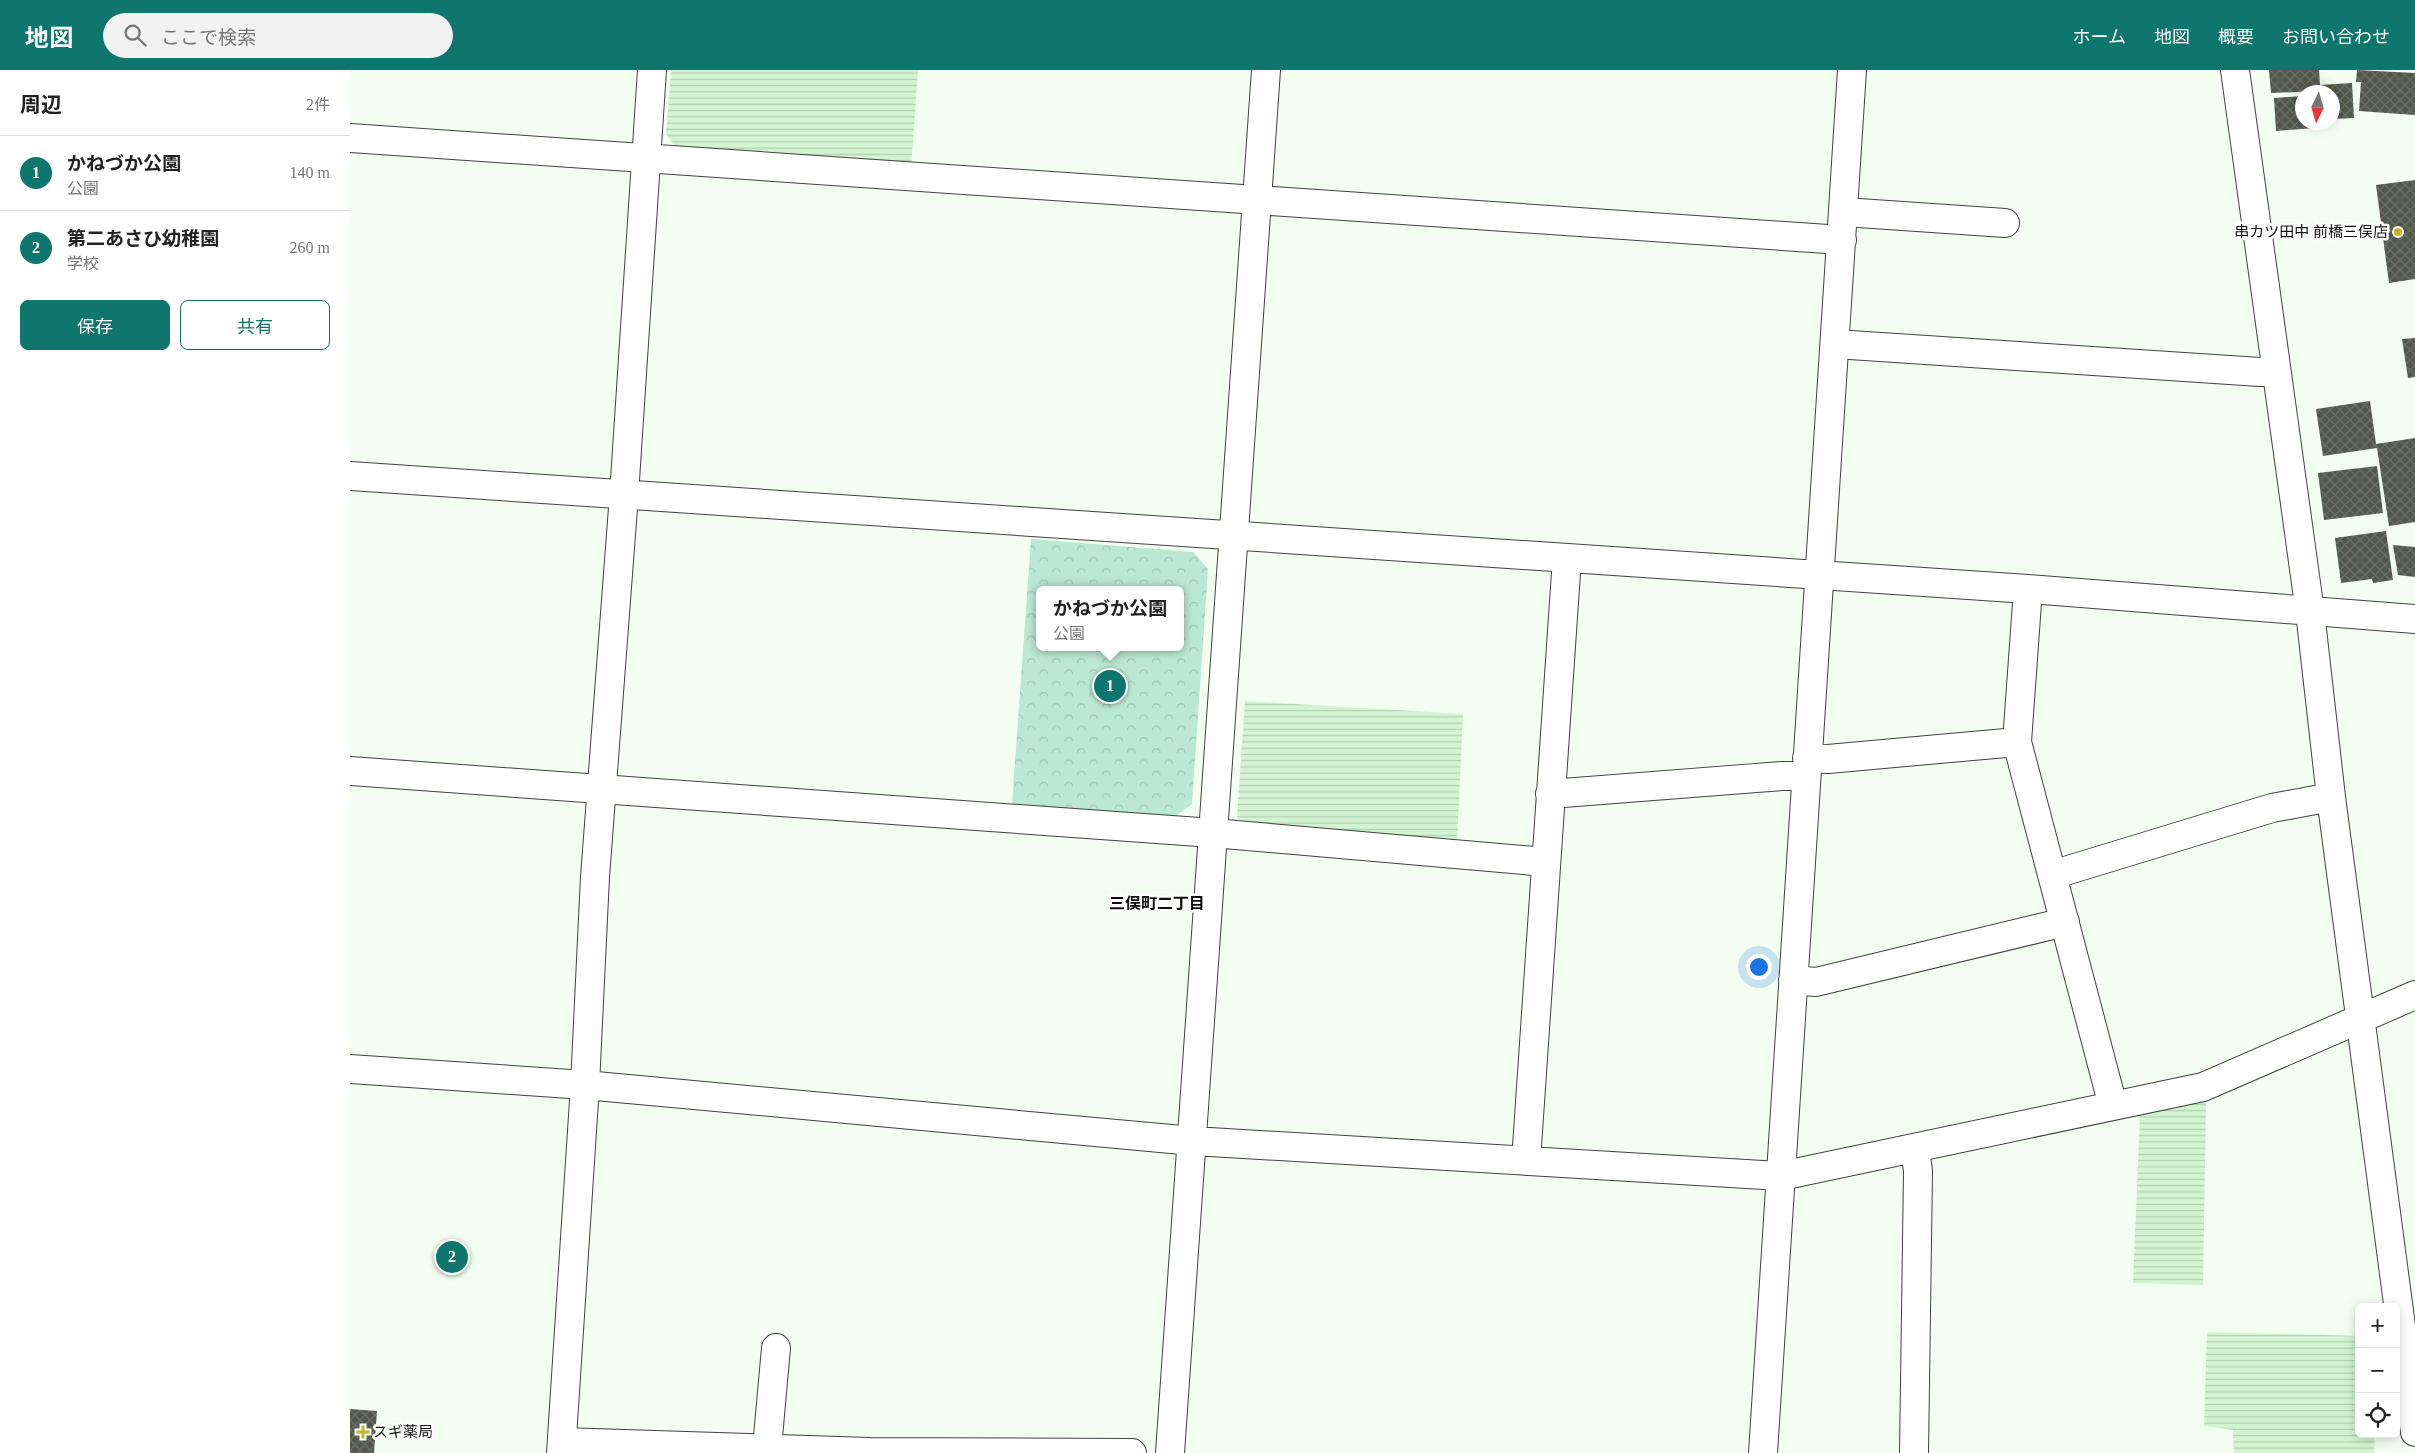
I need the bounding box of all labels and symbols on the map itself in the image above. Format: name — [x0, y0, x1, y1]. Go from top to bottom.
north arrow — [2295, 85, 2340, 130]
place label: 串カツ田中 前橋三俣店 — [2234, 224, 2388, 240]
marker: 串カツ田中 前橋三俣店 — [2392, 226, 2404, 238]
pin: 1 — [1094, 667, 1126, 705]
district label: 三俣町二丁目 — [1109, 895, 1205, 912]
your location — [1746, 954, 1772, 980]
pin: 2 — [436, 1238, 468, 1276]
place label: スギ薬局 — [373, 1424, 433, 1440]
marker: スギ薬局 — [357, 1426, 369, 1438]

